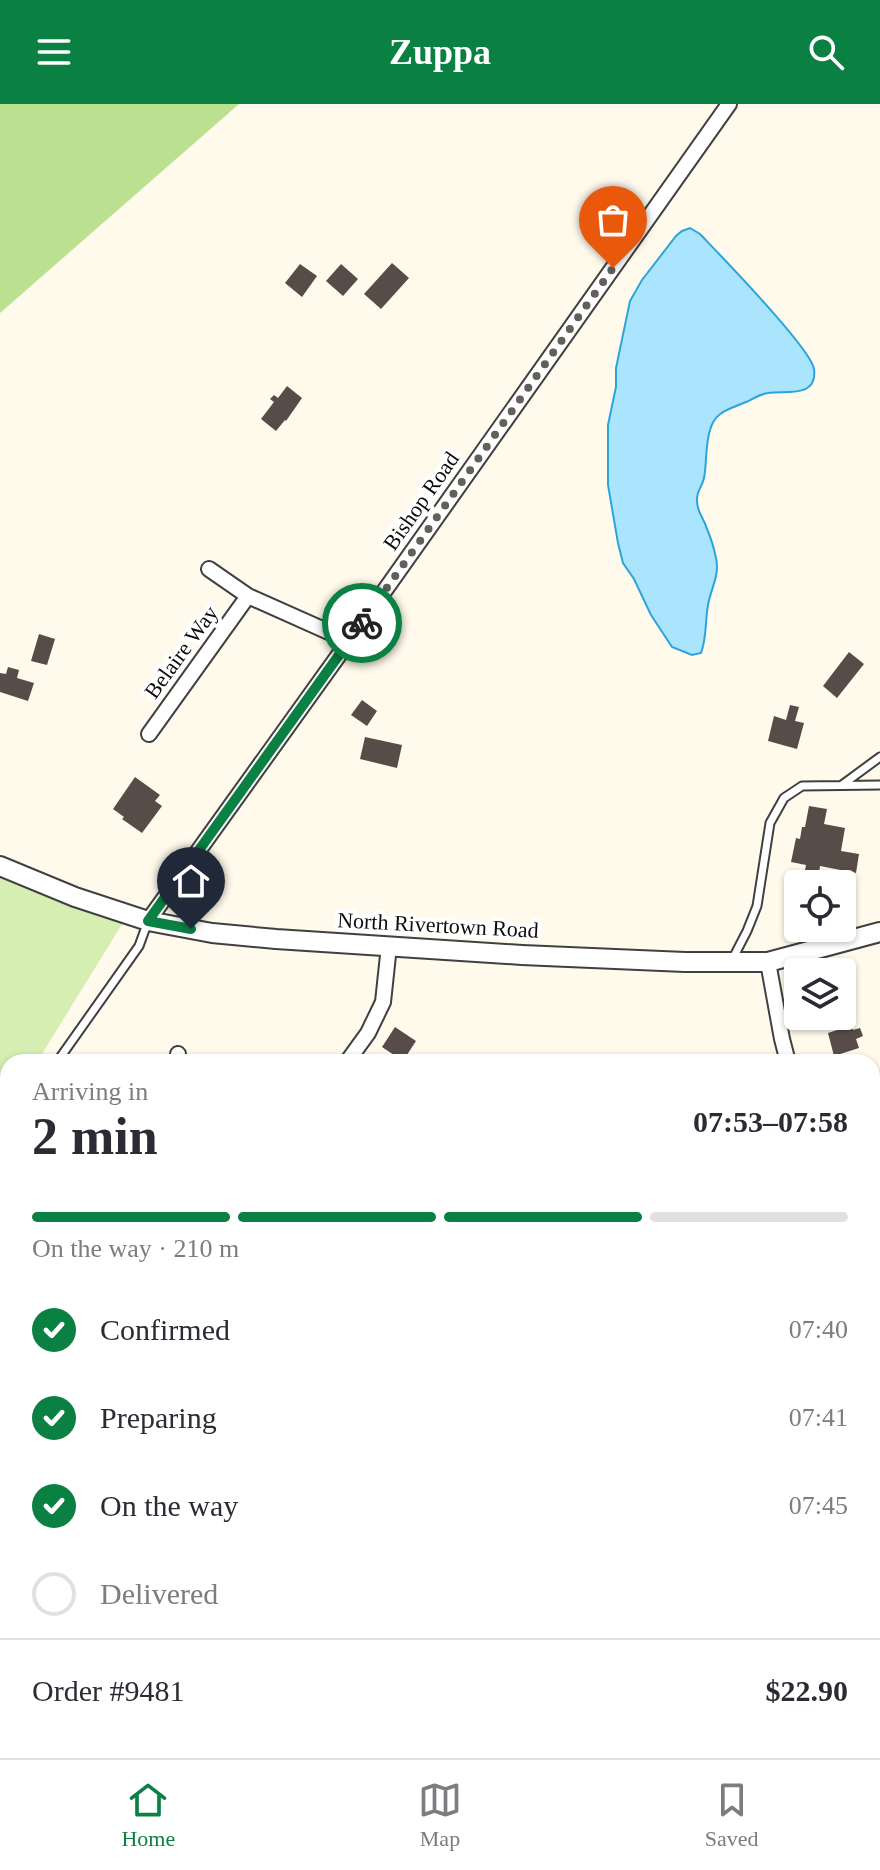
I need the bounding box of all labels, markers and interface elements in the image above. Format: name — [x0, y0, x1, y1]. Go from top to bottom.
icon: menu — [32, 30, 76, 74]
icon: search — [804, 30, 848, 74]
text: Zuppa — [389, 32, 491, 72]
pin — [579, 186, 647, 268]
icon: bag — [591, 198, 635, 242]
street label: Bishop Road — [378, 447, 464, 555]
courier — [322, 583, 402, 663]
street label: Belaire Way — [139, 601, 223, 703]
icon: bike — [340, 601, 384, 645]
pin — [157, 847, 225, 929]
icon: home — [169, 859, 213, 903]
map controls — [784, 870, 856, 1030]
button: locate — [784, 870, 856, 942]
street label: North Rivertown Road — [337, 907, 539, 943]
button: layers — [784, 958, 856, 1030]
text: Arriving in — [32, 1077, 148, 1106]
text: 07:53–07:58 — [693, 1105, 848, 1138]
text: 2 min — [32, 1108, 158, 1165]
text: On the way · 210 m — [32, 1234, 239, 1263]
icon: check — [32, 1308, 76, 1352]
text: Confirmed — [100, 1313, 230, 1346]
text: 07:40 — [789, 1315, 848, 1344]
icon: check — [32, 1396, 76, 1440]
text: Preparing — [100, 1401, 217, 1434]
text: 07:41 — [789, 1403, 848, 1432]
icon: check — [32, 1484, 76, 1528]
text: On the way — [100, 1489, 238, 1522]
text: 07:45 — [789, 1491, 848, 1520]
text: Delivered — [100, 1577, 218, 1610]
text: Order #9481 — [32, 1674, 184, 1707]
text: $22.90 — [766, 1674, 848, 1707]
tab: Home — [121, 1778, 175, 1852]
tab: Map — [418, 1778, 462, 1852]
tab: Saved — [705, 1778, 759, 1852]

